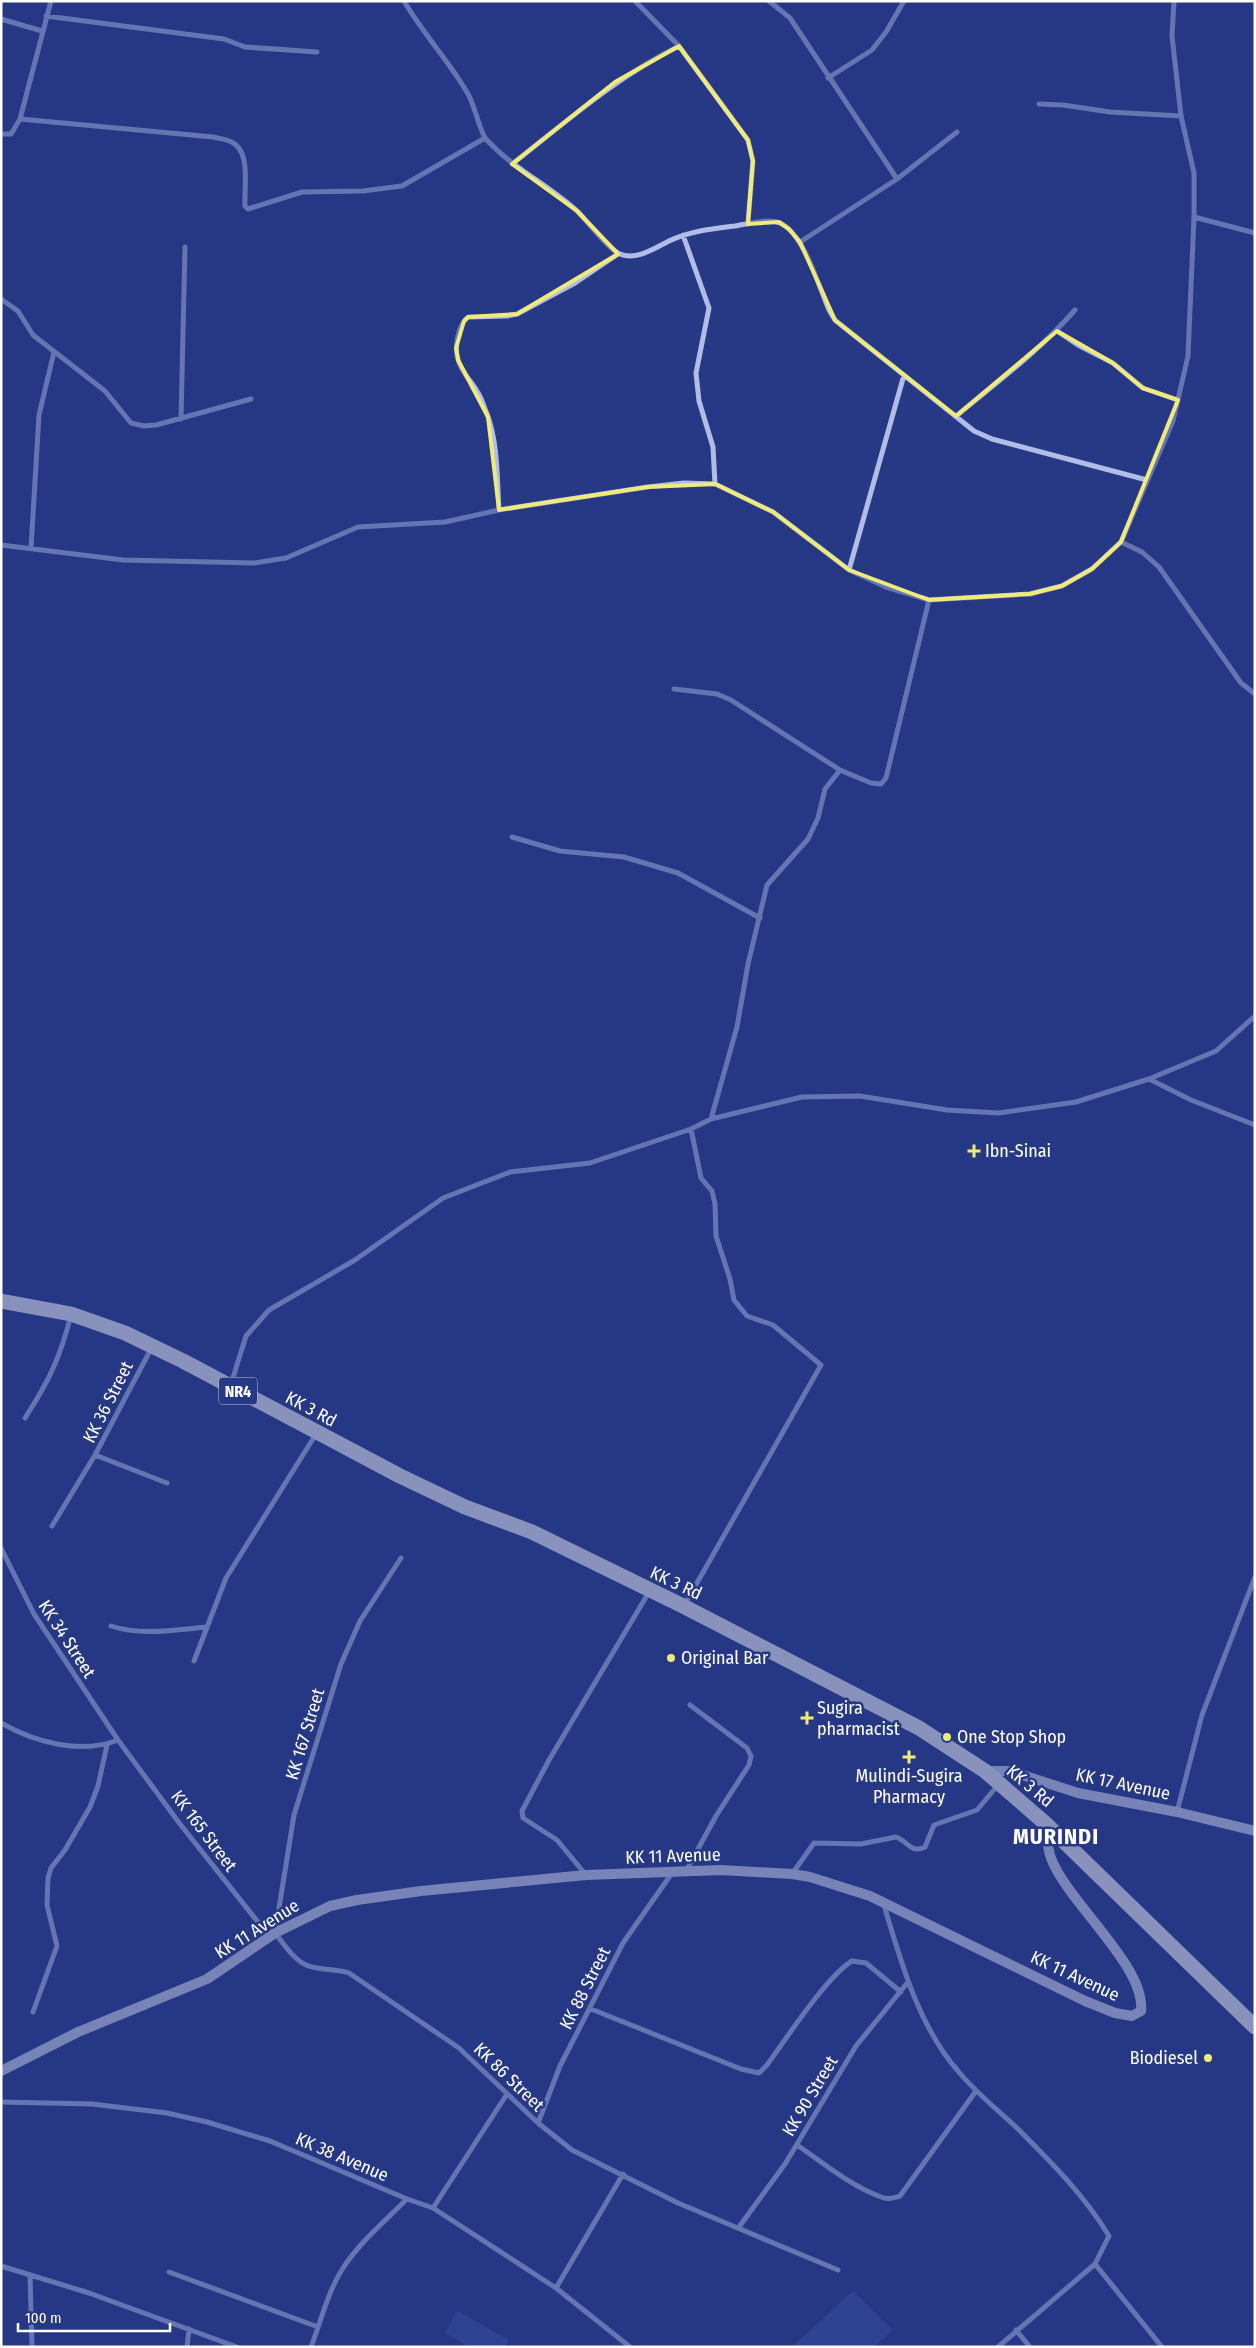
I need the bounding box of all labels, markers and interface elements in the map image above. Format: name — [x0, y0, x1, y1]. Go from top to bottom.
place label: Ibn-Sinai — [985, 1140, 1051, 1162]
marker: Ibn-Sinai — [967, 1144, 981, 1158]
street label: KK 36 Street — [78, 1357, 138, 1447]
road number: NR4 — [219, 1378, 257, 1404]
street label: KK 3 Rd — [282, 1386, 340, 1432]
street label: KK 3 Rd — [647, 1561, 705, 1605]
street label: KK 34 Street — [34, 1596, 100, 1682]
place label: Original Bar — [681, 1647, 769, 1669]
marker: Original Bar — [665, 1652, 677, 1664]
street label: KK 167 Street — [281, 1685, 329, 1782]
place label: Sugira pharmacist — [817, 1697, 900, 1740]
marker: Sugira pharmacist — [801, 1712, 813, 1724]
place label: One Stop Shop — [957, 1726, 1066, 1748]
marker: One Stop Shop — [941, 1731, 953, 1743]
marker: Mulindi-Sugira Pharmacy — [903, 1751, 915, 1763]
street label: KK 3 Rd — [1002, 1760, 1058, 1812]
street label: KK 17 Avenue — [1074, 1763, 1172, 1805]
place label: Mulindi-Sugira Pharmacy — [856, 1765, 963, 1808]
street label: KK 165 Street — [166, 1786, 242, 1876]
district label: MURINDI — [1013, 1823, 1099, 1850]
street label: KK 11 Avenue — [625, 1843, 721, 1869]
street label: KK 11 Avenue — [211, 1894, 303, 1964]
street label: KK 88 Street — [555, 1943, 615, 2033]
street label: KK 11 Avenue — [1027, 1946, 1123, 2006]
street label: KK 86 Street — [469, 2038, 549, 2116]
place label: Biodiesel — [1130, 2047, 1198, 2069]
street label: KK 90 Street — [777, 2052, 843, 2140]
marker: Biodiesel — [1202, 2052, 1214, 2064]
street label: KK 38 Avenue — [292, 2128, 392, 2186]
scale bar — [18, 2300, 170, 2332]
text: 100 m — [25, 2309, 62, 2327]

